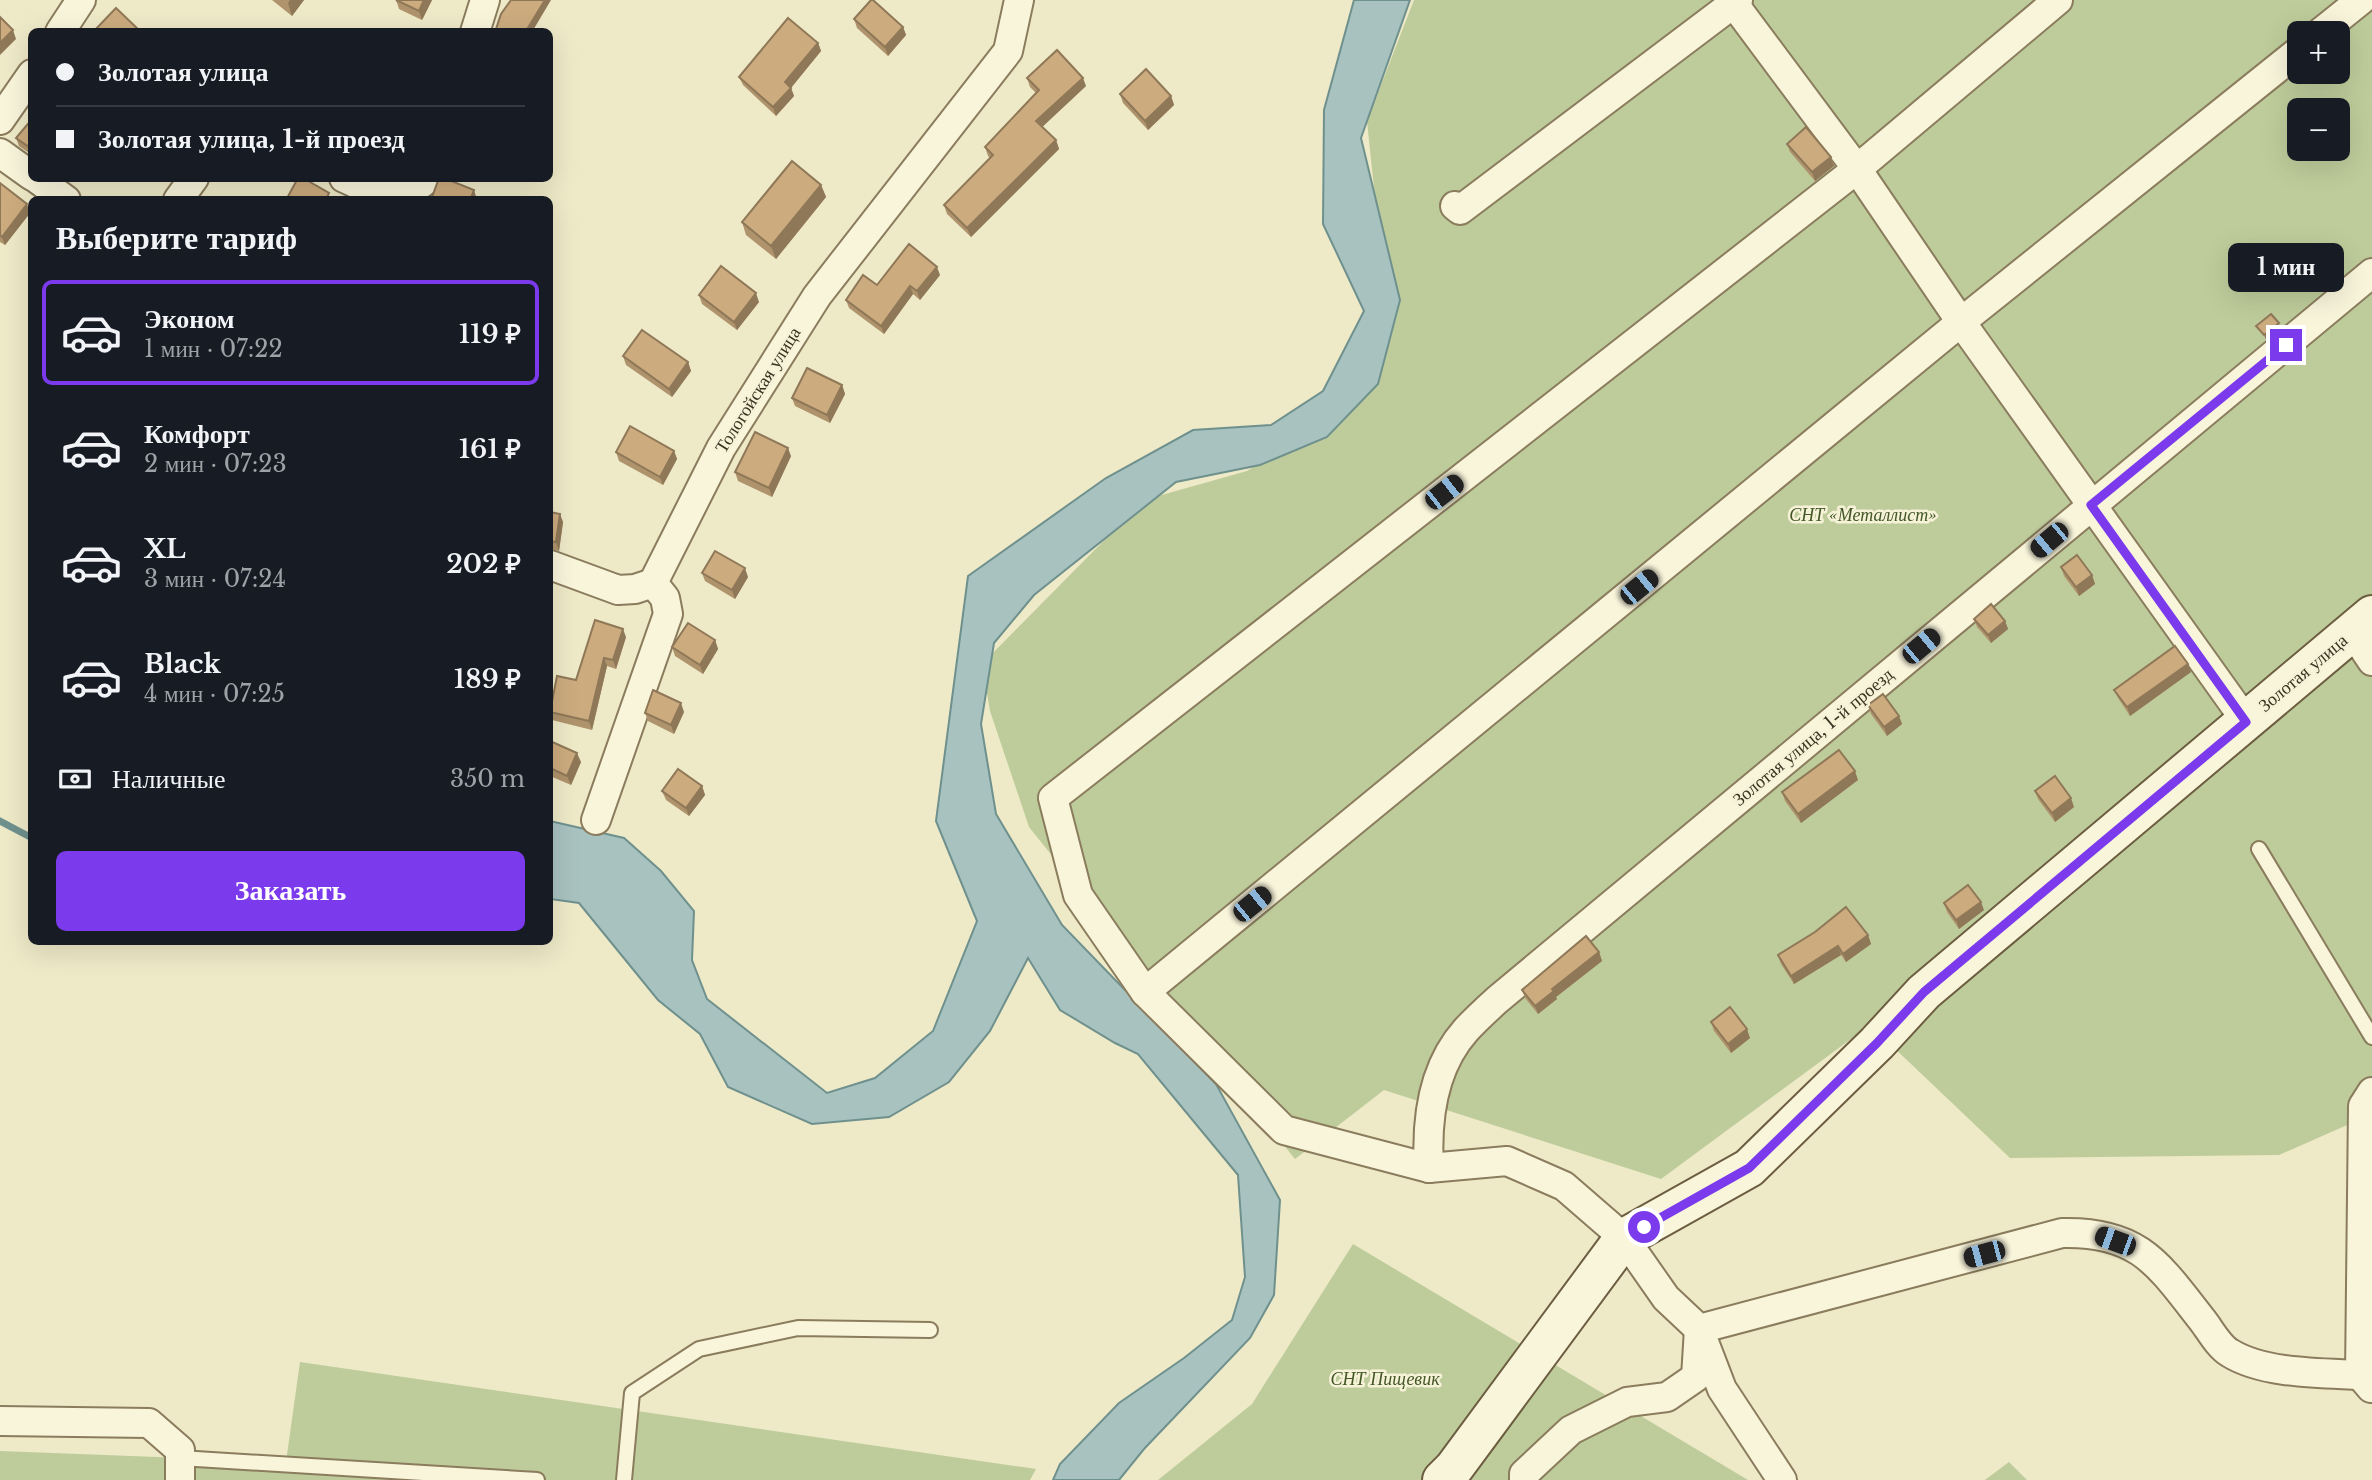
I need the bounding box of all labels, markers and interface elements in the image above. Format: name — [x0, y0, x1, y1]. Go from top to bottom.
map controls — [2287, 21, 2350, 161]
button: + — [2287, 21, 2350, 84]
text: Золотая улица — [98, 56, 269, 88]
button: − — [2287, 98, 2350, 161]
text: Золотая улица, 1-й проезд — [98, 123, 405, 155]
text: Выберите тариф — [56, 218, 297, 258]
callout: 1 мин — [2228, 244, 2344, 292]
text: 1 мин — [2257, 253, 2315, 281]
icon: car — [60, 301, 123, 364]
text: Эконом — [144, 303, 234, 335]
text: 119 ₽ — [459, 318, 521, 350]
street label: Тологойская улица — [710, 323, 806, 457]
route end — [2270, 329, 2302, 361]
text: 1 мин · 07:22 — [144, 335, 283, 363]
icon: car — [60, 416, 123, 479]
text: Комфорт — [144, 418, 250, 450]
text: 161 ₽ — [459, 433, 521, 465]
text: 2 мин · 07:23 — [144, 450, 287, 478]
car — [1421, 471, 1468, 513]
park label: СНТ «Металлист» — [1789, 504, 1937, 526]
car — [2027, 518, 2072, 562]
icon: car — [60, 531, 123, 594]
text: XL — [144, 533, 186, 565]
text: 202 ₽ — [446, 548, 521, 580]
text: 3 мин · 07:24 — [144, 565, 286, 593]
car — [1617, 566, 1662, 608]
car — [1899, 624, 1944, 668]
street label: Золотая улица — [2254, 629, 2352, 717]
icon: car — [60, 646, 123, 709]
text: Black — [144, 648, 221, 680]
text: 189 ₽ — [454, 663, 521, 695]
street label: Золотая улица, 1-й проезд — [1728, 663, 1898, 811]
text: 4 мин · 07:25 — [144, 680, 285, 708]
icon: cash — [56, 760, 94, 798]
text: Наличные — [112, 763, 225, 795]
text: 350 m — [450, 765, 525, 793]
button: Заказать — [56, 851, 525, 931]
car — [1230, 883, 1275, 925]
route start — [1628, 1211, 1660, 1243]
car — [2092, 1224, 2139, 1258]
car — [1961, 1238, 2008, 1270]
park label: СНТ Пищевик — [1330, 1368, 1440, 1390]

